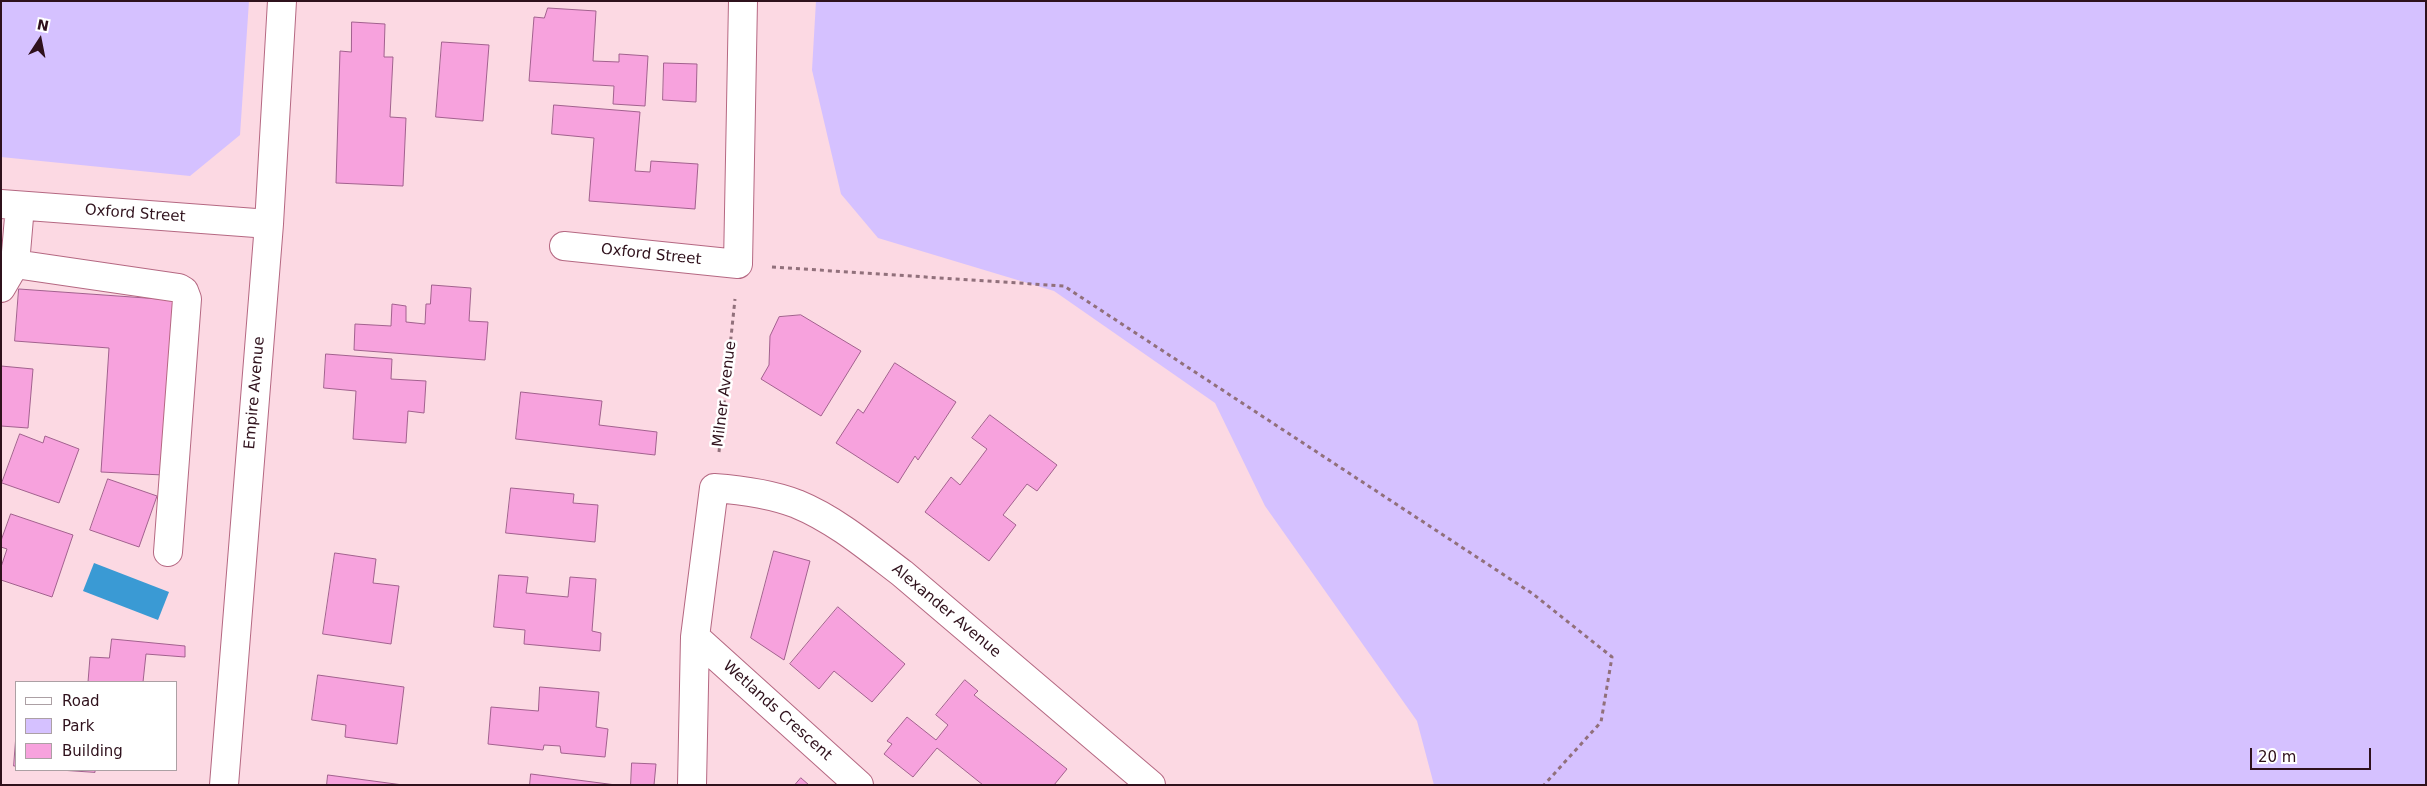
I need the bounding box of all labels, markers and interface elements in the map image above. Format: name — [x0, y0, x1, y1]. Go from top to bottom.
north arrow — [15, 15, 65, 65]
text: N — [36, 16, 50, 34]
street label: Oxford Street — [84, 202, 186, 226]
street label: Oxford Street — [600, 241, 702, 269]
street label: Empire Avenue — [241, 336, 269, 450]
street label: Milner Avenue — [710, 340, 740, 448]
street label: Alexander Avenue — [888, 560, 1004, 662]
street label: Wetlands Crescent — [719, 657, 835, 765]
legend — [15, 681, 178, 771]
text: Road — [62, 692, 100, 710]
text: Park — [62, 717, 94, 735]
scale bar — [2252, 738, 2373, 770]
text: Building — [62, 742, 123, 760]
text: 20 m — [2258, 748, 2296, 766]

